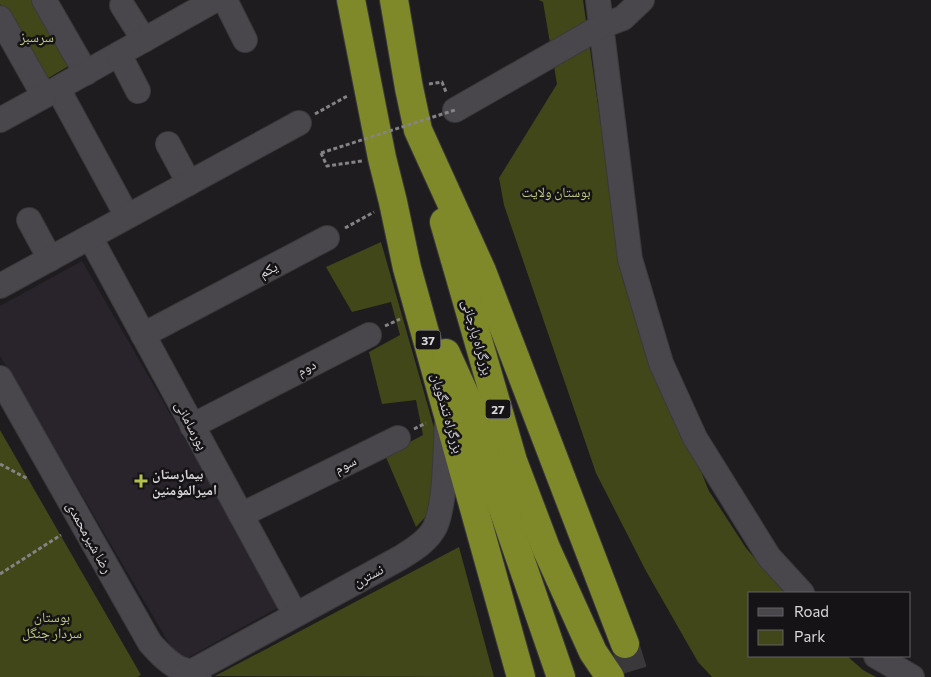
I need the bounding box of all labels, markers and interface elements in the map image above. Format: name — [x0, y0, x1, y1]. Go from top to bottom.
park label: سرسبز — [19, 28, 54, 46]
park label: بوستان ولایت — [521, 183, 591, 201]
street label: یکم — [256, 257, 281, 283]
street label: بزرگراه یارجانی — [458, 297, 497, 377]
road number: 37 — [416, 330, 440, 350]
street label: دوم — [294, 355, 319, 381]
street label: بزرگراه تندگویان — [427, 371, 468, 455]
street label: پورسامانی — [171, 398, 212, 453]
road number: 27 — [486, 399, 510, 418]
street label: سوم — [331, 451, 360, 478]
place label: بیمارستان امیرالمؤمنین — [152, 465, 217, 499]
marker: بیمارستان امیرالمؤمنین — [134, 474, 148, 488]
street label: رضا شیرمحمدی — [62, 498, 117, 576]
street label: نسترن — [350, 560, 387, 591]
legend — [748, 592, 911, 657]
text: Road — [794, 602, 829, 620]
park label: بوستان سردار جنگل — [22, 608, 82, 642]
text: Park — [794, 627, 825, 645]

